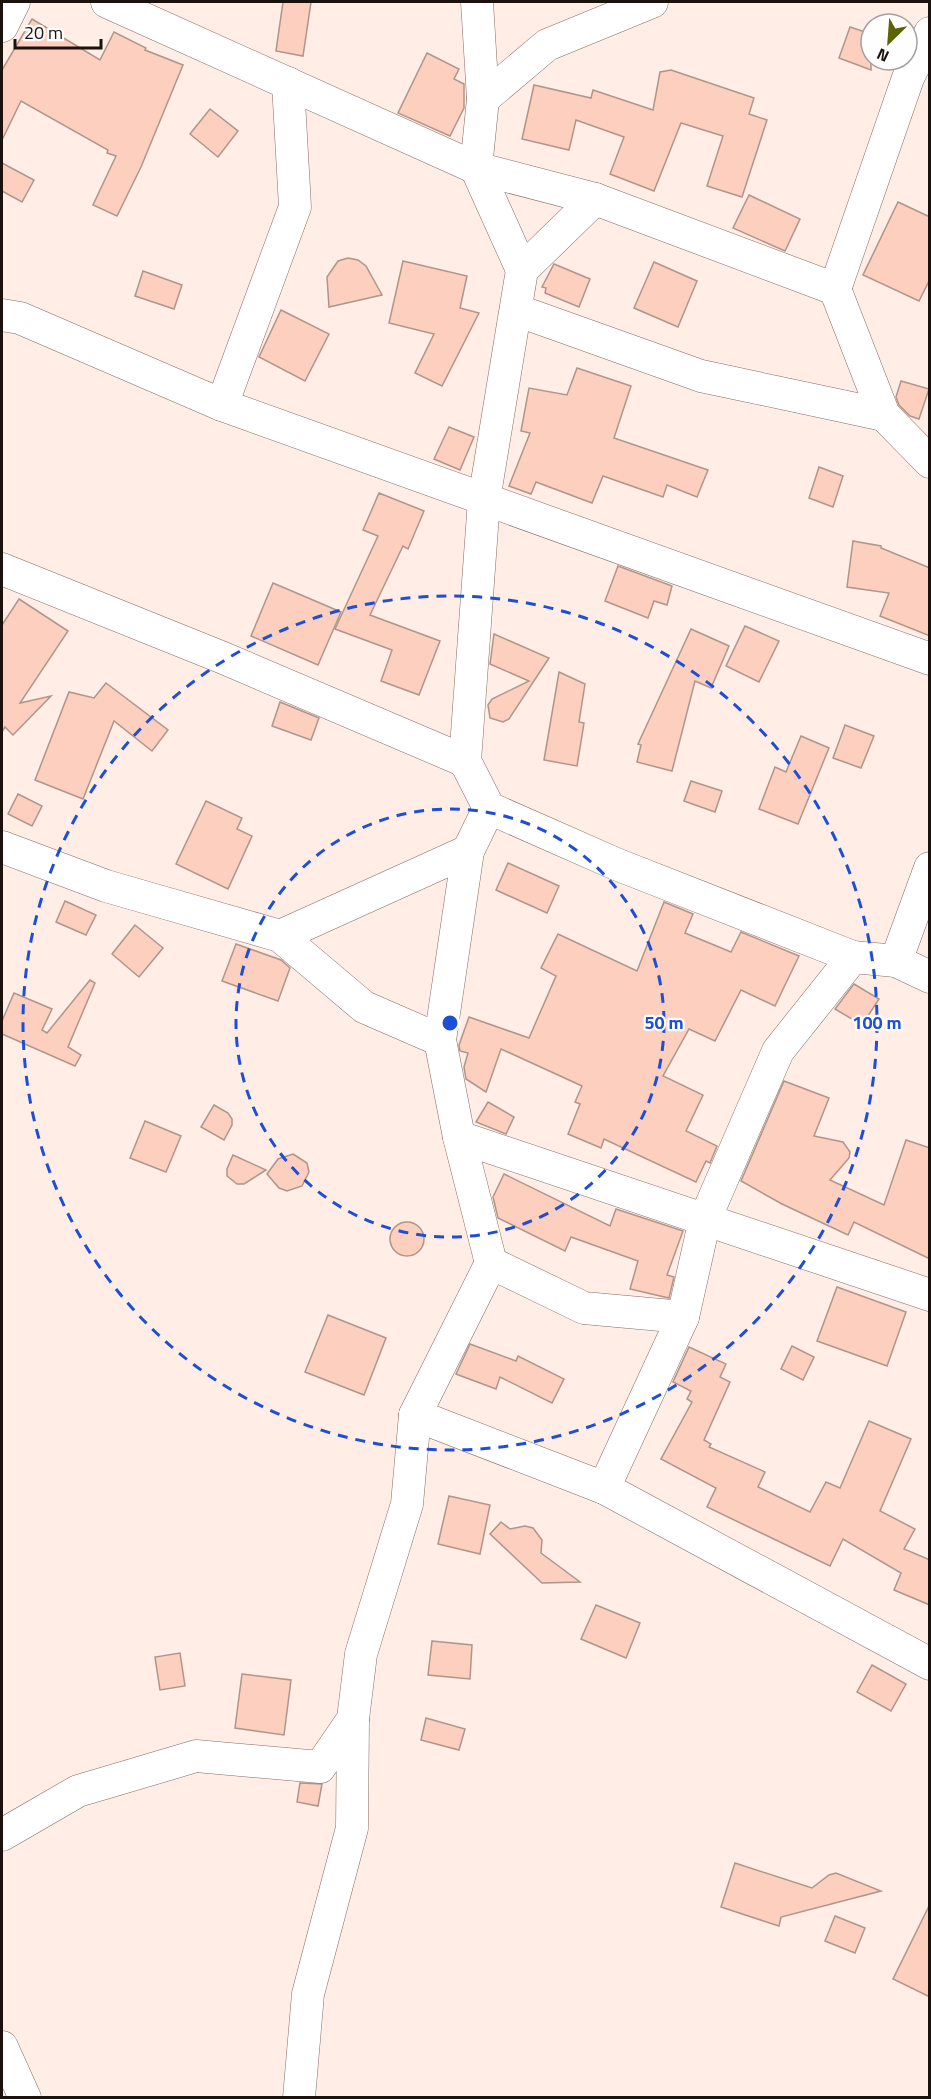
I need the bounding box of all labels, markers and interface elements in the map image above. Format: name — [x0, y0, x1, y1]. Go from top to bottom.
scale bar — [15, 12, 100, 50]
north arrow — [859, 12, 919, 72]
text: 20 m — [24, 19, 63, 46]
text: N — [873, 42, 893, 69]
text: 50 m — [644, 1009, 684, 1036]
text: 100 m — [852, 1009, 902, 1036]
centre of rings — [440, 1013, 460, 1033]

